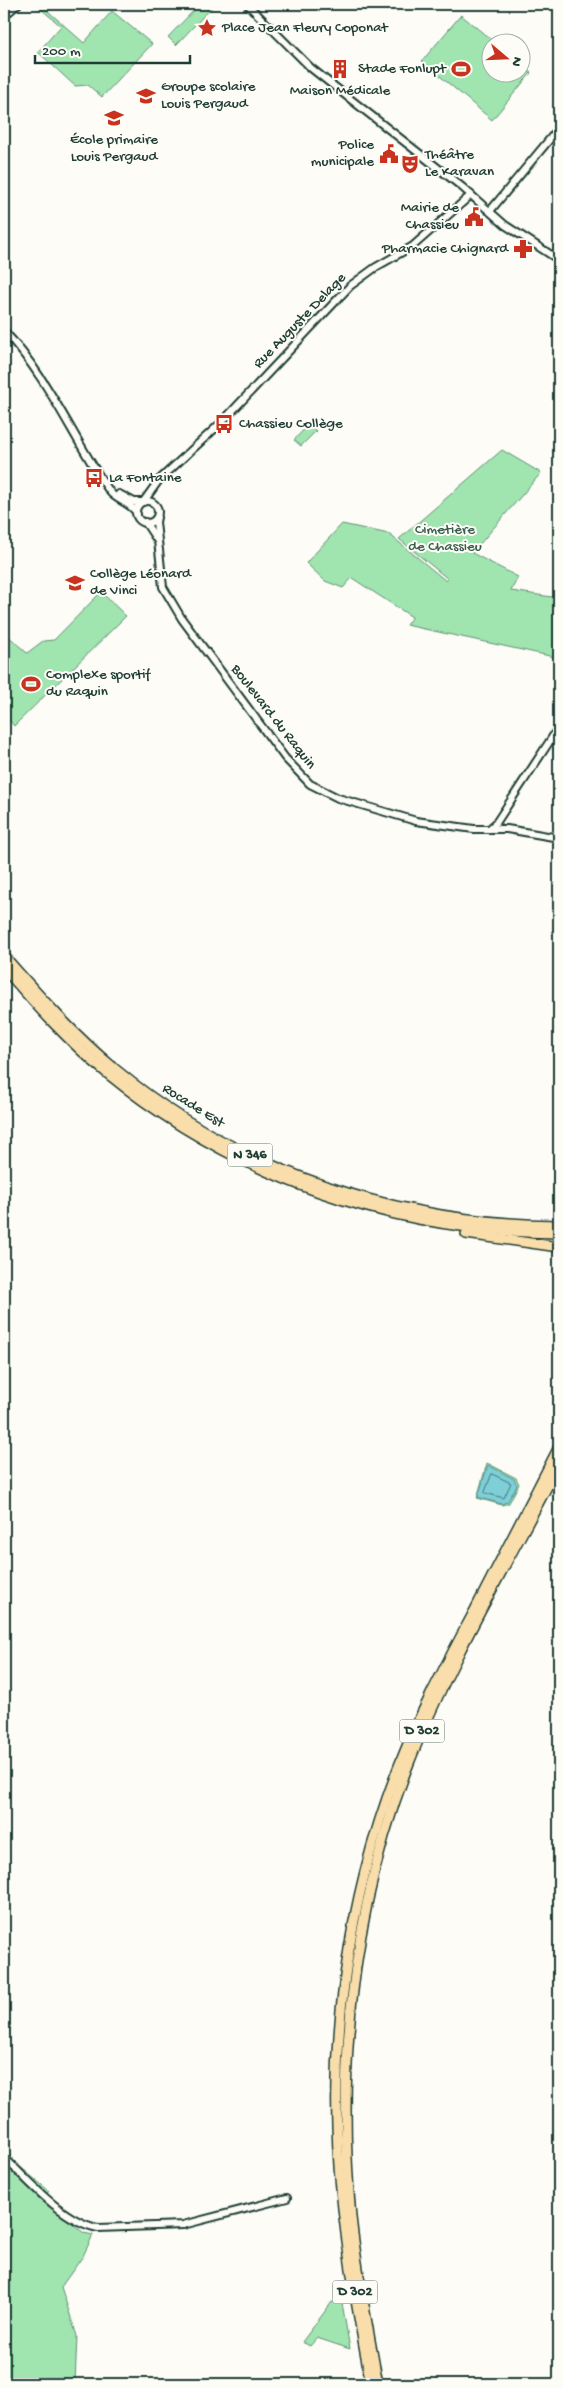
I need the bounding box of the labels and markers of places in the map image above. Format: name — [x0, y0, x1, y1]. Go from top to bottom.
place icon: Place Jean Fleury Coponat — [196, 17, 218, 39]
place label: Place Jean Fleury Coponat — [221, 19, 390, 37]
building icon: Maison Médicale — [329, 58, 351, 80]
sports icon: Stade Fonlupt — [450, 58, 472, 80]
place label: Stade Fonlupt — [358, 60, 448, 78]
place label: Groupe scolaire Louis Pergaud — [161, 78, 256, 113]
place label: Maison Médicale — [290, 82, 391, 100]
school or university icon: Groupe scolaire Louis Pergaud — [135, 85, 157, 107]
school or university icon: École primaire Louis Pergaud — [103, 107, 125, 129]
place label: École primaire Louis Pergaud — [70, 131, 159, 166]
place label: Police municipale — [311, 136, 374, 171]
public building icon: Police municipale — [378, 143, 400, 165]
place label: Théâtre Le Karavan — [424, 146, 494, 181]
theatre icon: Théâtre Le Karavan — [399, 153, 421, 175]
place label: Mairie de Chassieu — [401, 199, 459, 234]
public building icon: Mairie de Chassieu — [463, 206, 485, 228]
pharmacy icon: Pharmacie Chignard — [512, 238, 534, 260]
place label: Pharmacie Chignard — [381, 240, 509, 258]
bus stop icon: Chassieu Collège — [213, 413, 235, 435]
place label: Chassieu Collège — [239, 415, 343, 433]
bus stop icon: La Fontaine — [83, 467, 105, 489]
place label: La Fontaine — [109, 469, 182, 487]
place label: Collège Léonard de Vinci — [90, 565, 192, 600]
school or university icon: Collège Léonard de Vinci — [64, 572, 86, 594]
place label: Complexe sportif du Raquin — [46, 666, 152, 701]
sports icon: Complexe sportif du Raquin — [20, 673, 42, 695]

